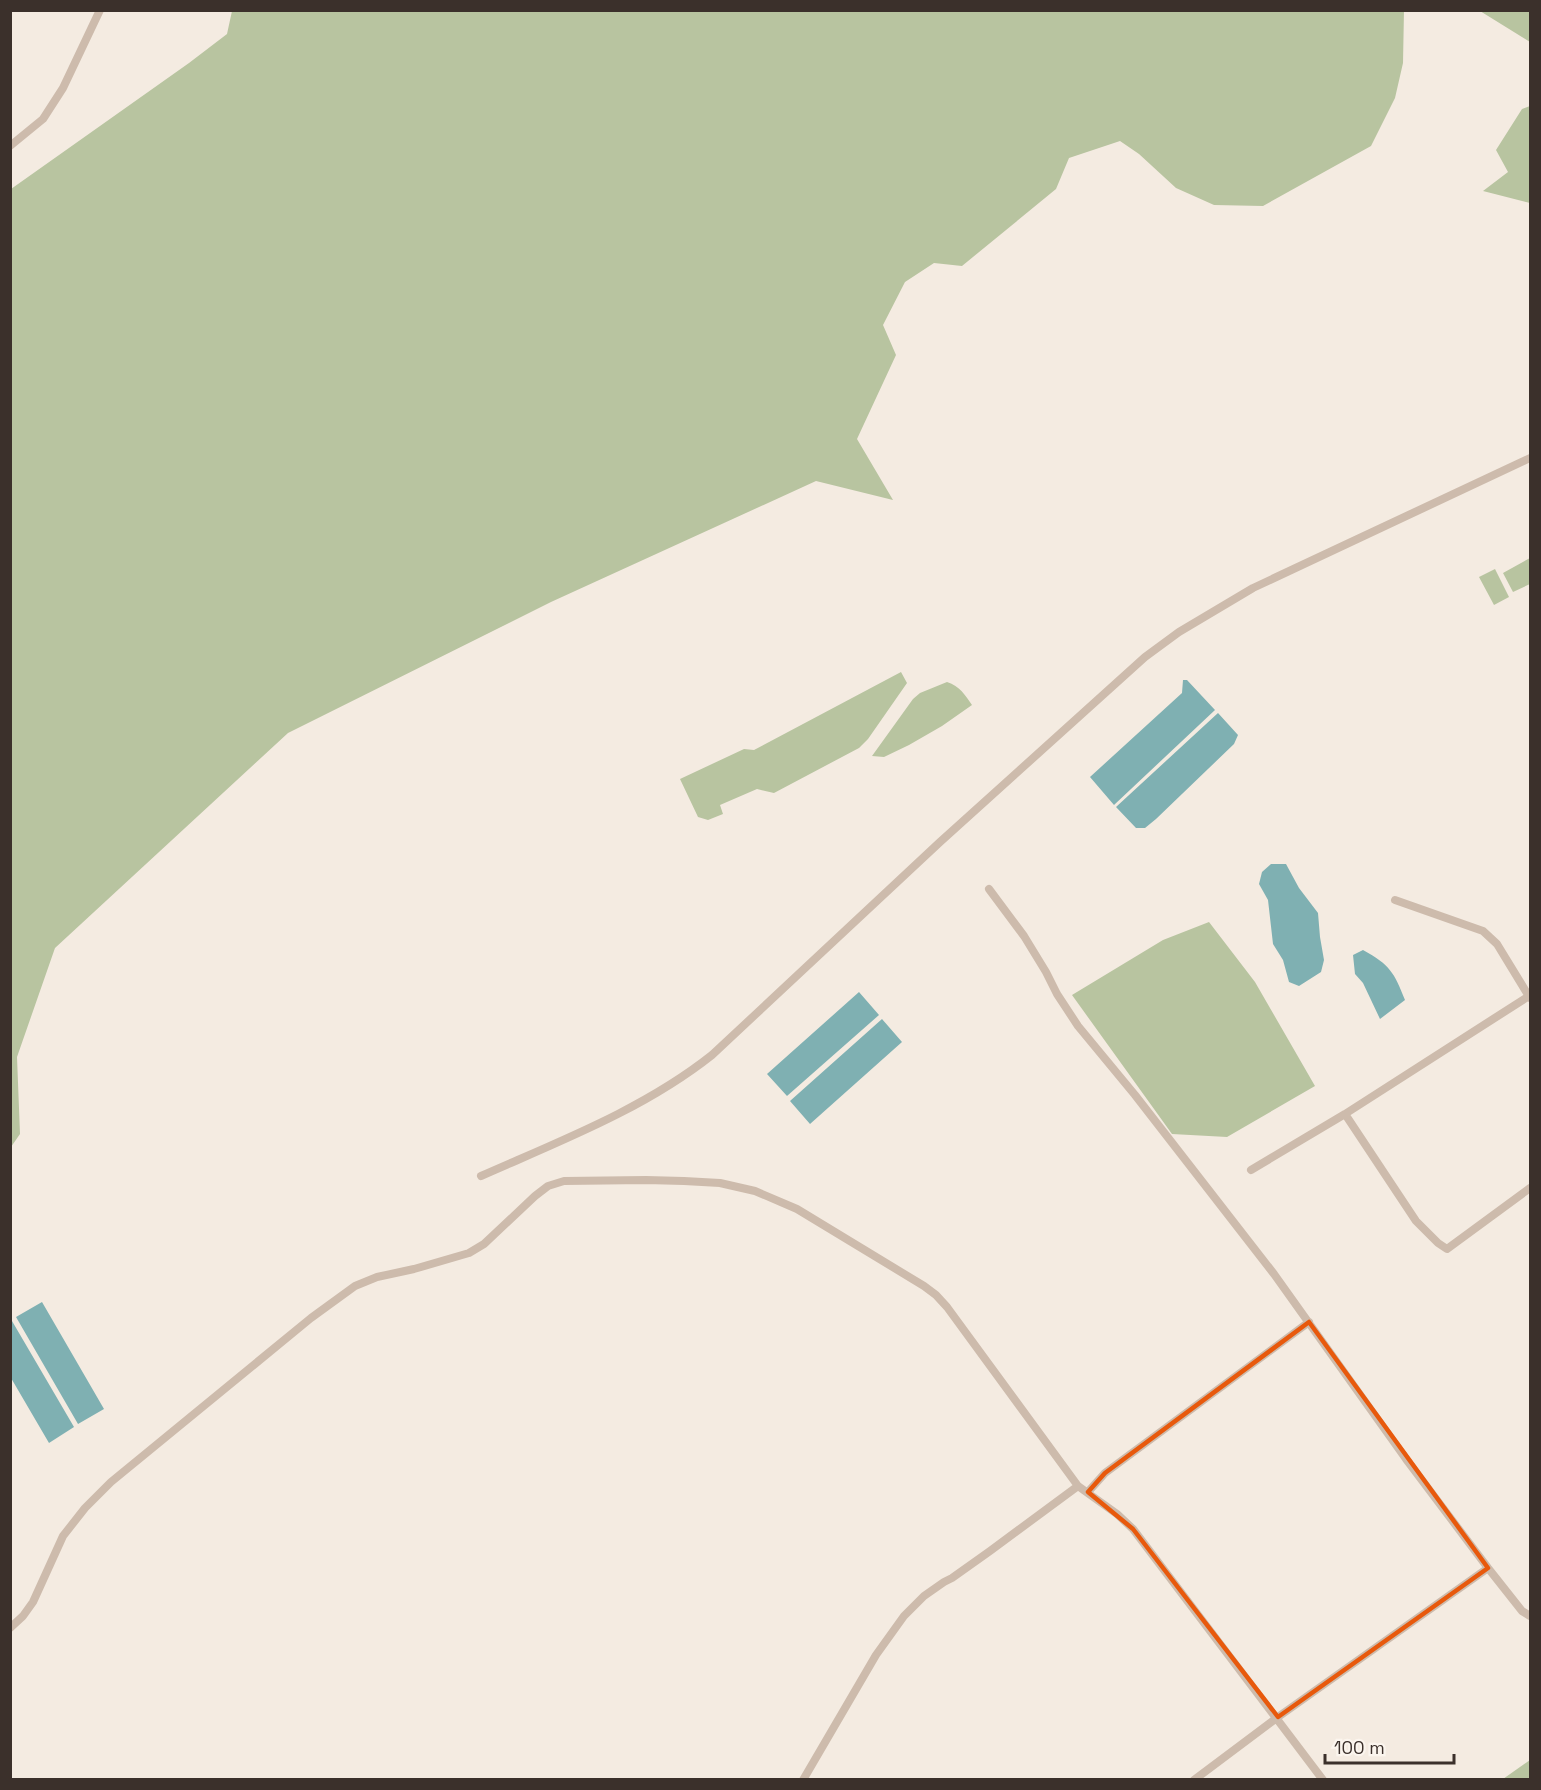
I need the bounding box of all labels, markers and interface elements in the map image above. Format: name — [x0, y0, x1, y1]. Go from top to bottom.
scale bar — [1325, 1727, 1454, 1765]
text: 100 m — [1334, 1736, 1385, 1759]

